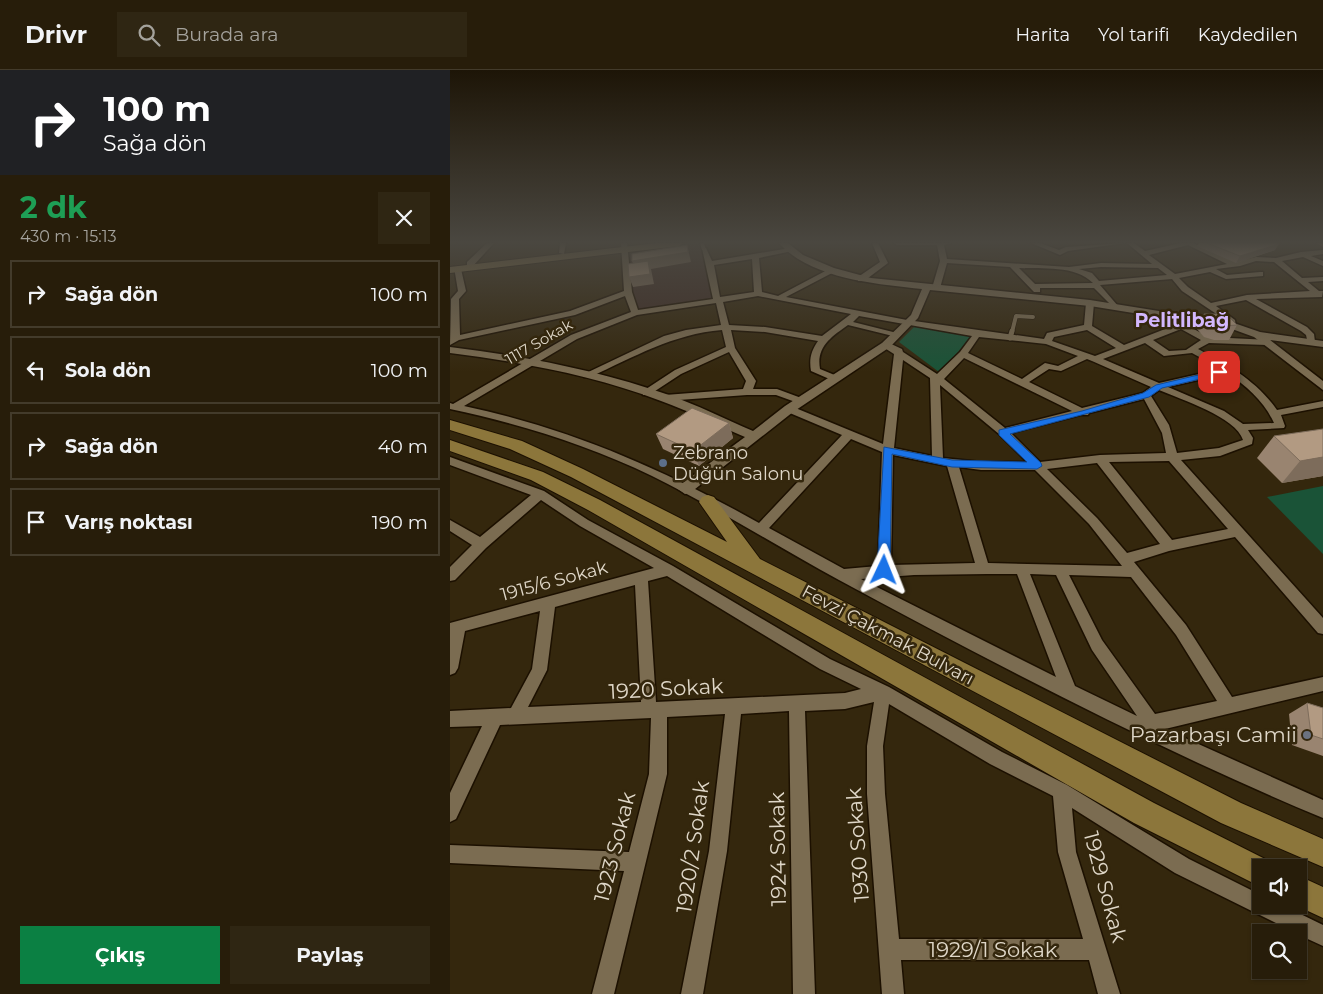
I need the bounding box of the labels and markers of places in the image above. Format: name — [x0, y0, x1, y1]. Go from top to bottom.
pin — [1198, 351, 1240, 393]
place label: Zebrano Düğün Salonu — [673, 442, 803, 485]
marker: Zebrano Düğün Salonu — [657, 457, 669, 469]
place label: Pazarbaşı Camii — [1130, 722, 1297, 747]
marker: Pazarbaşı Camii — [1301, 729, 1313, 741]

